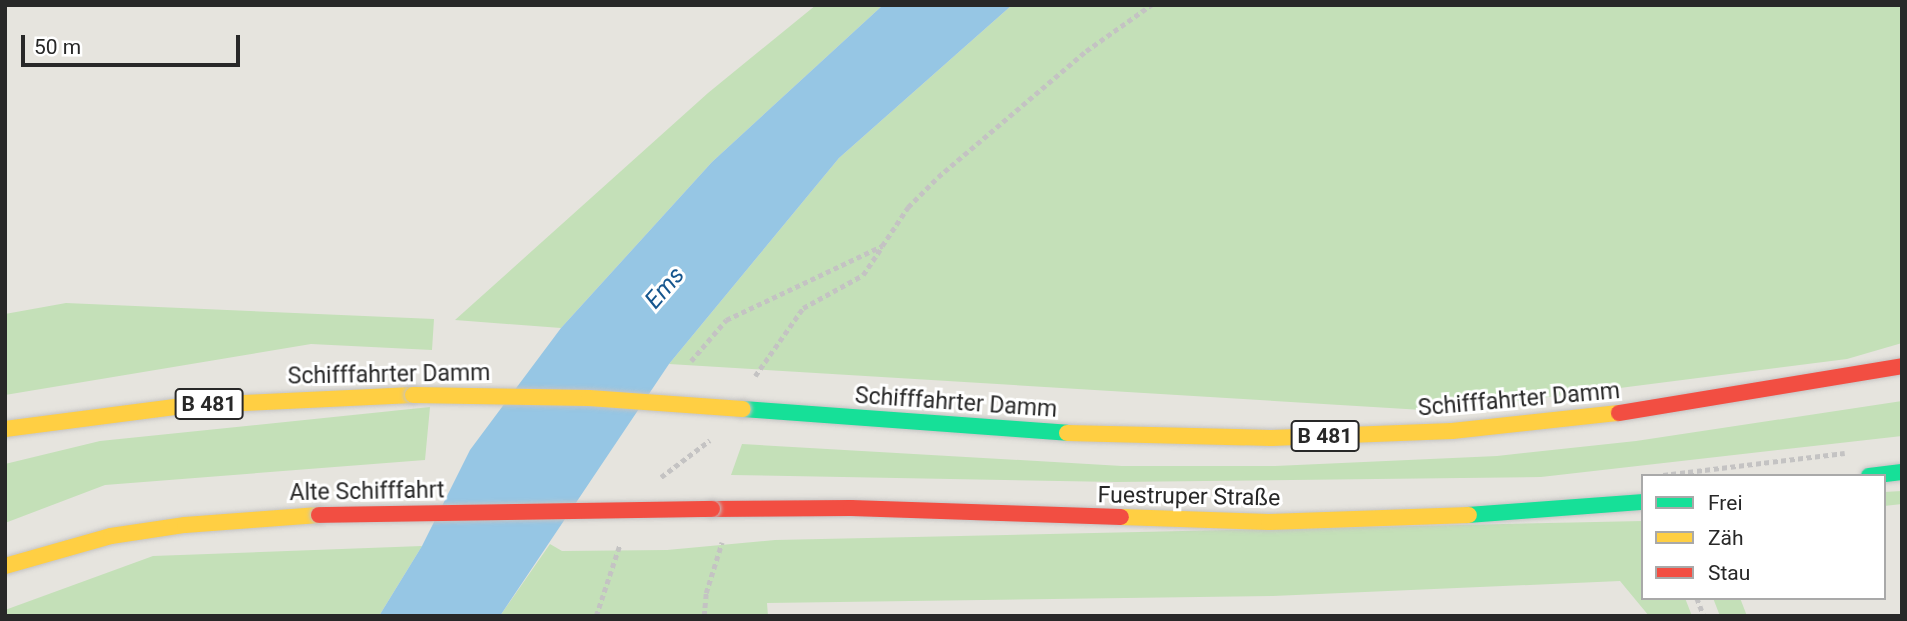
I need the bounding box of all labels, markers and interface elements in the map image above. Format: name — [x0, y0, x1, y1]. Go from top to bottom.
scale bar — [24, 21, 243, 65]
text: 50 m — [34, 35, 81, 59]
water label: Ems — [639, 261, 691, 315]
street label: Schifffahrter Damm — [287, 359, 491, 391]
street label: Schifffahrter Damm — [1417, 377, 1621, 423]
street label: Schifffahrter Damm — [854, 382, 1058, 424]
road number: B 481 — [174, 386, 244, 422]
road number: B 481 — [1290, 418, 1360, 453]
legend — [1641, 474, 1886, 600]
street label: Alte Schifffahrt — [289, 477, 445, 507]
street label: Fuestruper Straße — [1097, 482, 1281, 512]
text: Frei — [1708, 491, 1743, 515]
text: Zäh — [1708, 526, 1744, 550]
text: Stau — [1708, 561, 1750, 585]

